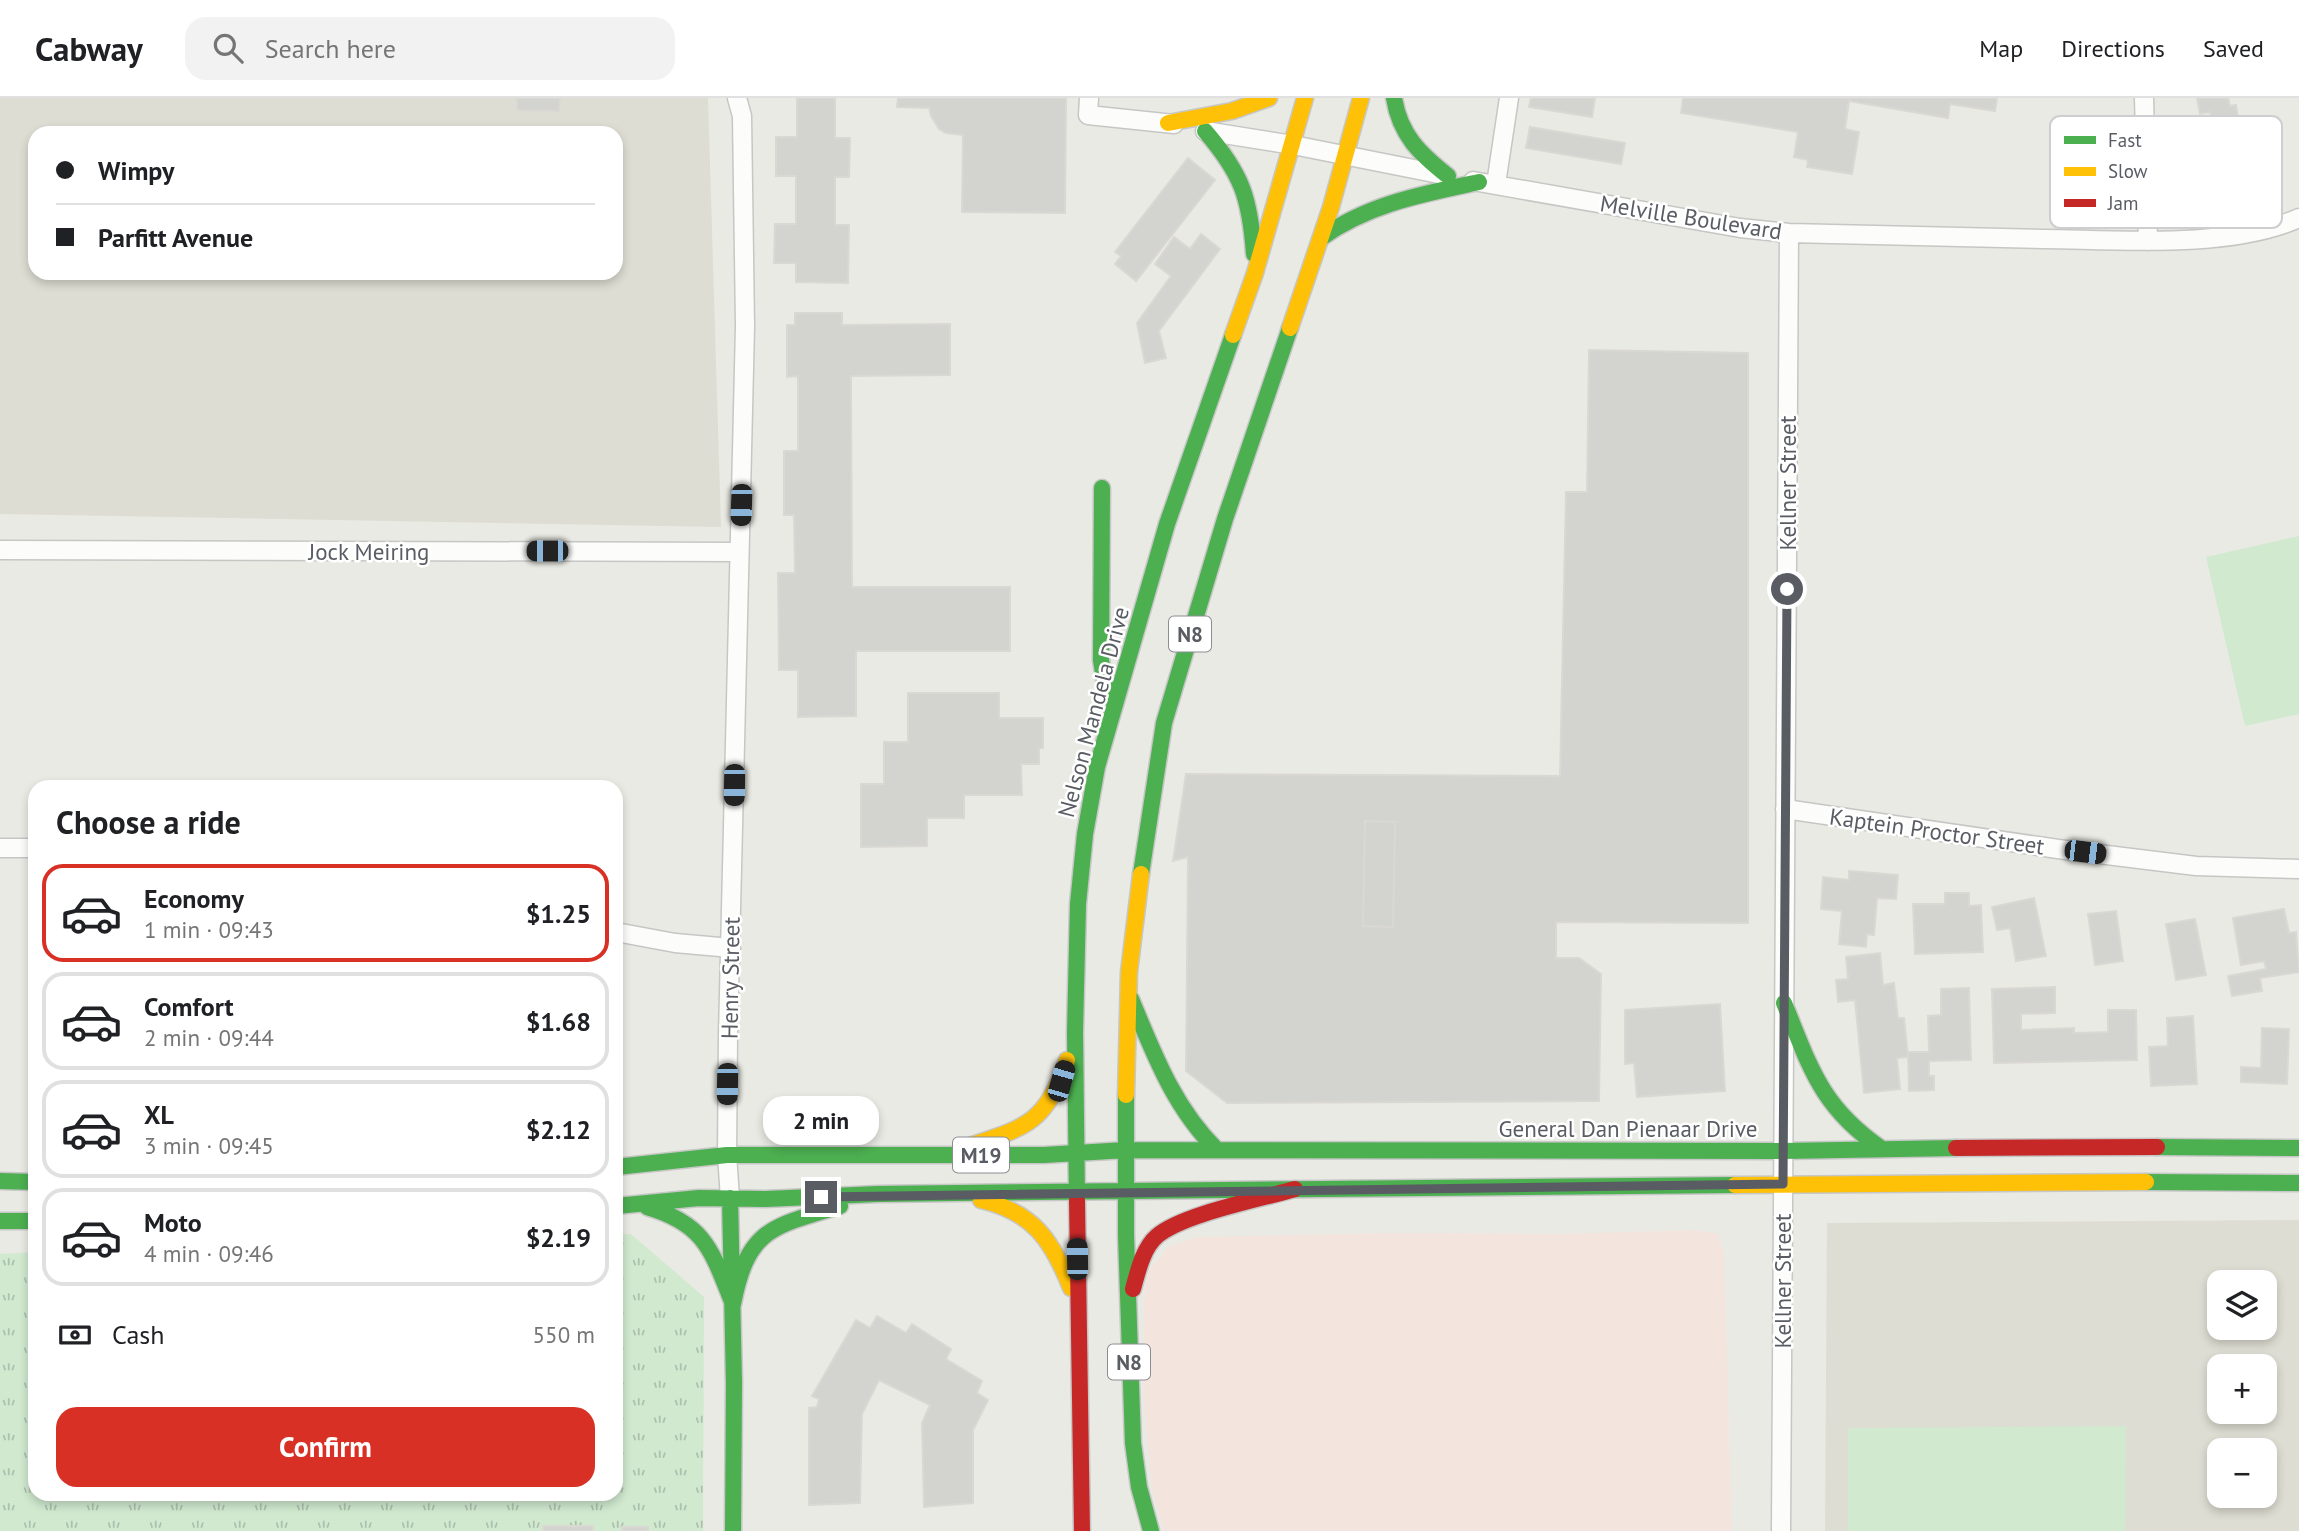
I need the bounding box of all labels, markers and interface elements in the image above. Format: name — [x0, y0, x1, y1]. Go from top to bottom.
search box — [185, 17, 675, 80]
text: Cabway — [35, 27, 143, 70]
icon: search — [209, 29, 247, 67]
text: Search here — [265, 32, 396, 65]
text: Map — [1979, 33, 2023, 64]
text: Directions — [2061, 33, 2165, 64]
text: Saved — [2203, 33, 2264, 64]
legend — [2050, 116, 2282, 228]
text: Fast — [2108, 128, 2142, 152]
text: Wimpy — [98, 154, 175, 187]
text: Slow — [2108, 159, 2148, 183]
street label: Melville Boulevard — [1598, 188, 1784, 246]
text: Jam — [2107, 191, 2138, 215]
text: Parfitt Avenue — [98, 221, 253, 254]
street label: Kellner Street — [1773, 415, 1802, 551]
car — [730, 484, 753, 526]
street label: Jock Meiring — [308, 537, 429, 566]
car — [527, 541, 569, 562]
route start — [1771, 573, 1803, 605]
street label: Nelson Mandela Drive — [1051, 604, 1135, 820]
road number: N8 — [1169, 616, 1211, 652]
car — [724, 764, 745, 806]
text: Choose a ride — [56, 801, 241, 843]
street label: Kaptein Proctor Street — [1828, 802, 2046, 860]
car — [2063, 839, 2108, 865]
icon: car — [60, 882, 123, 945]
text: Economy — [144, 882, 244, 915]
text: $1.25 — [526, 897, 591, 930]
text: 1 min · 09:43 — [144, 915, 274, 944]
street label: Henry Street — [714, 916, 746, 1039]
icon: car — [60, 990, 123, 1053]
text: Comfort — [144, 990, 234, 1023]
text: $1.68 — [526, 1005, 591, 1038]
text: 2 min · 09:44 — [144, 1023, 274, 1052]
car — [1046, 1058, 1077, 1104]
car — [717, 1063, 738, 1105]
callout: 2 min — [763, 1096, 879, 1144]
icon: car — [60, 1098, 123, 1161]
text: XL — [144, 1098, 174, 1131]
text: 2 min — [793, 1106, 849, 1135]
text: $2.12 — [526, 1113, 591, 1146]
street label: General Dan Pienaar Drive — [1499, 1114, 1757, 1143]
text: 3 min · 09:45 — [144, 1131, 274, 1160]
road number: M19 — [953, 1138, 1009, 1172]
route end — [805, 1181, 837, 1213]
icon: car — [60, 1206, 123, 1269]
text: Moto — [144, 1206, 202, 1239]
street label: Kellner Street — [1768, 1213, 1797, 1349]
text: $2.19 — [526, 1221, 591, 1254]
car — [1067, 1238, 1088, 1280]
text: 4 min · 09:46 — [144, 1239, 274, 1268]
map controls — [2207, 1270, 2277, 1508]
button: layers — [2207, 1270, 2277, 1340]
icon: cash — [56, 1316, 94, 1354]
text: Cash — [112, 1318, 164, 1351]
text: 550 m — [533, 1320, 595, 1349]
road number: N8 — [1108, 1344, 1150, 1380]
button: + — [2207, 1354, 2277, 1424]
button: Confirm — [56, 1407, 595, 1487]
button: − — [2207, 1438, 2277, 1508]

